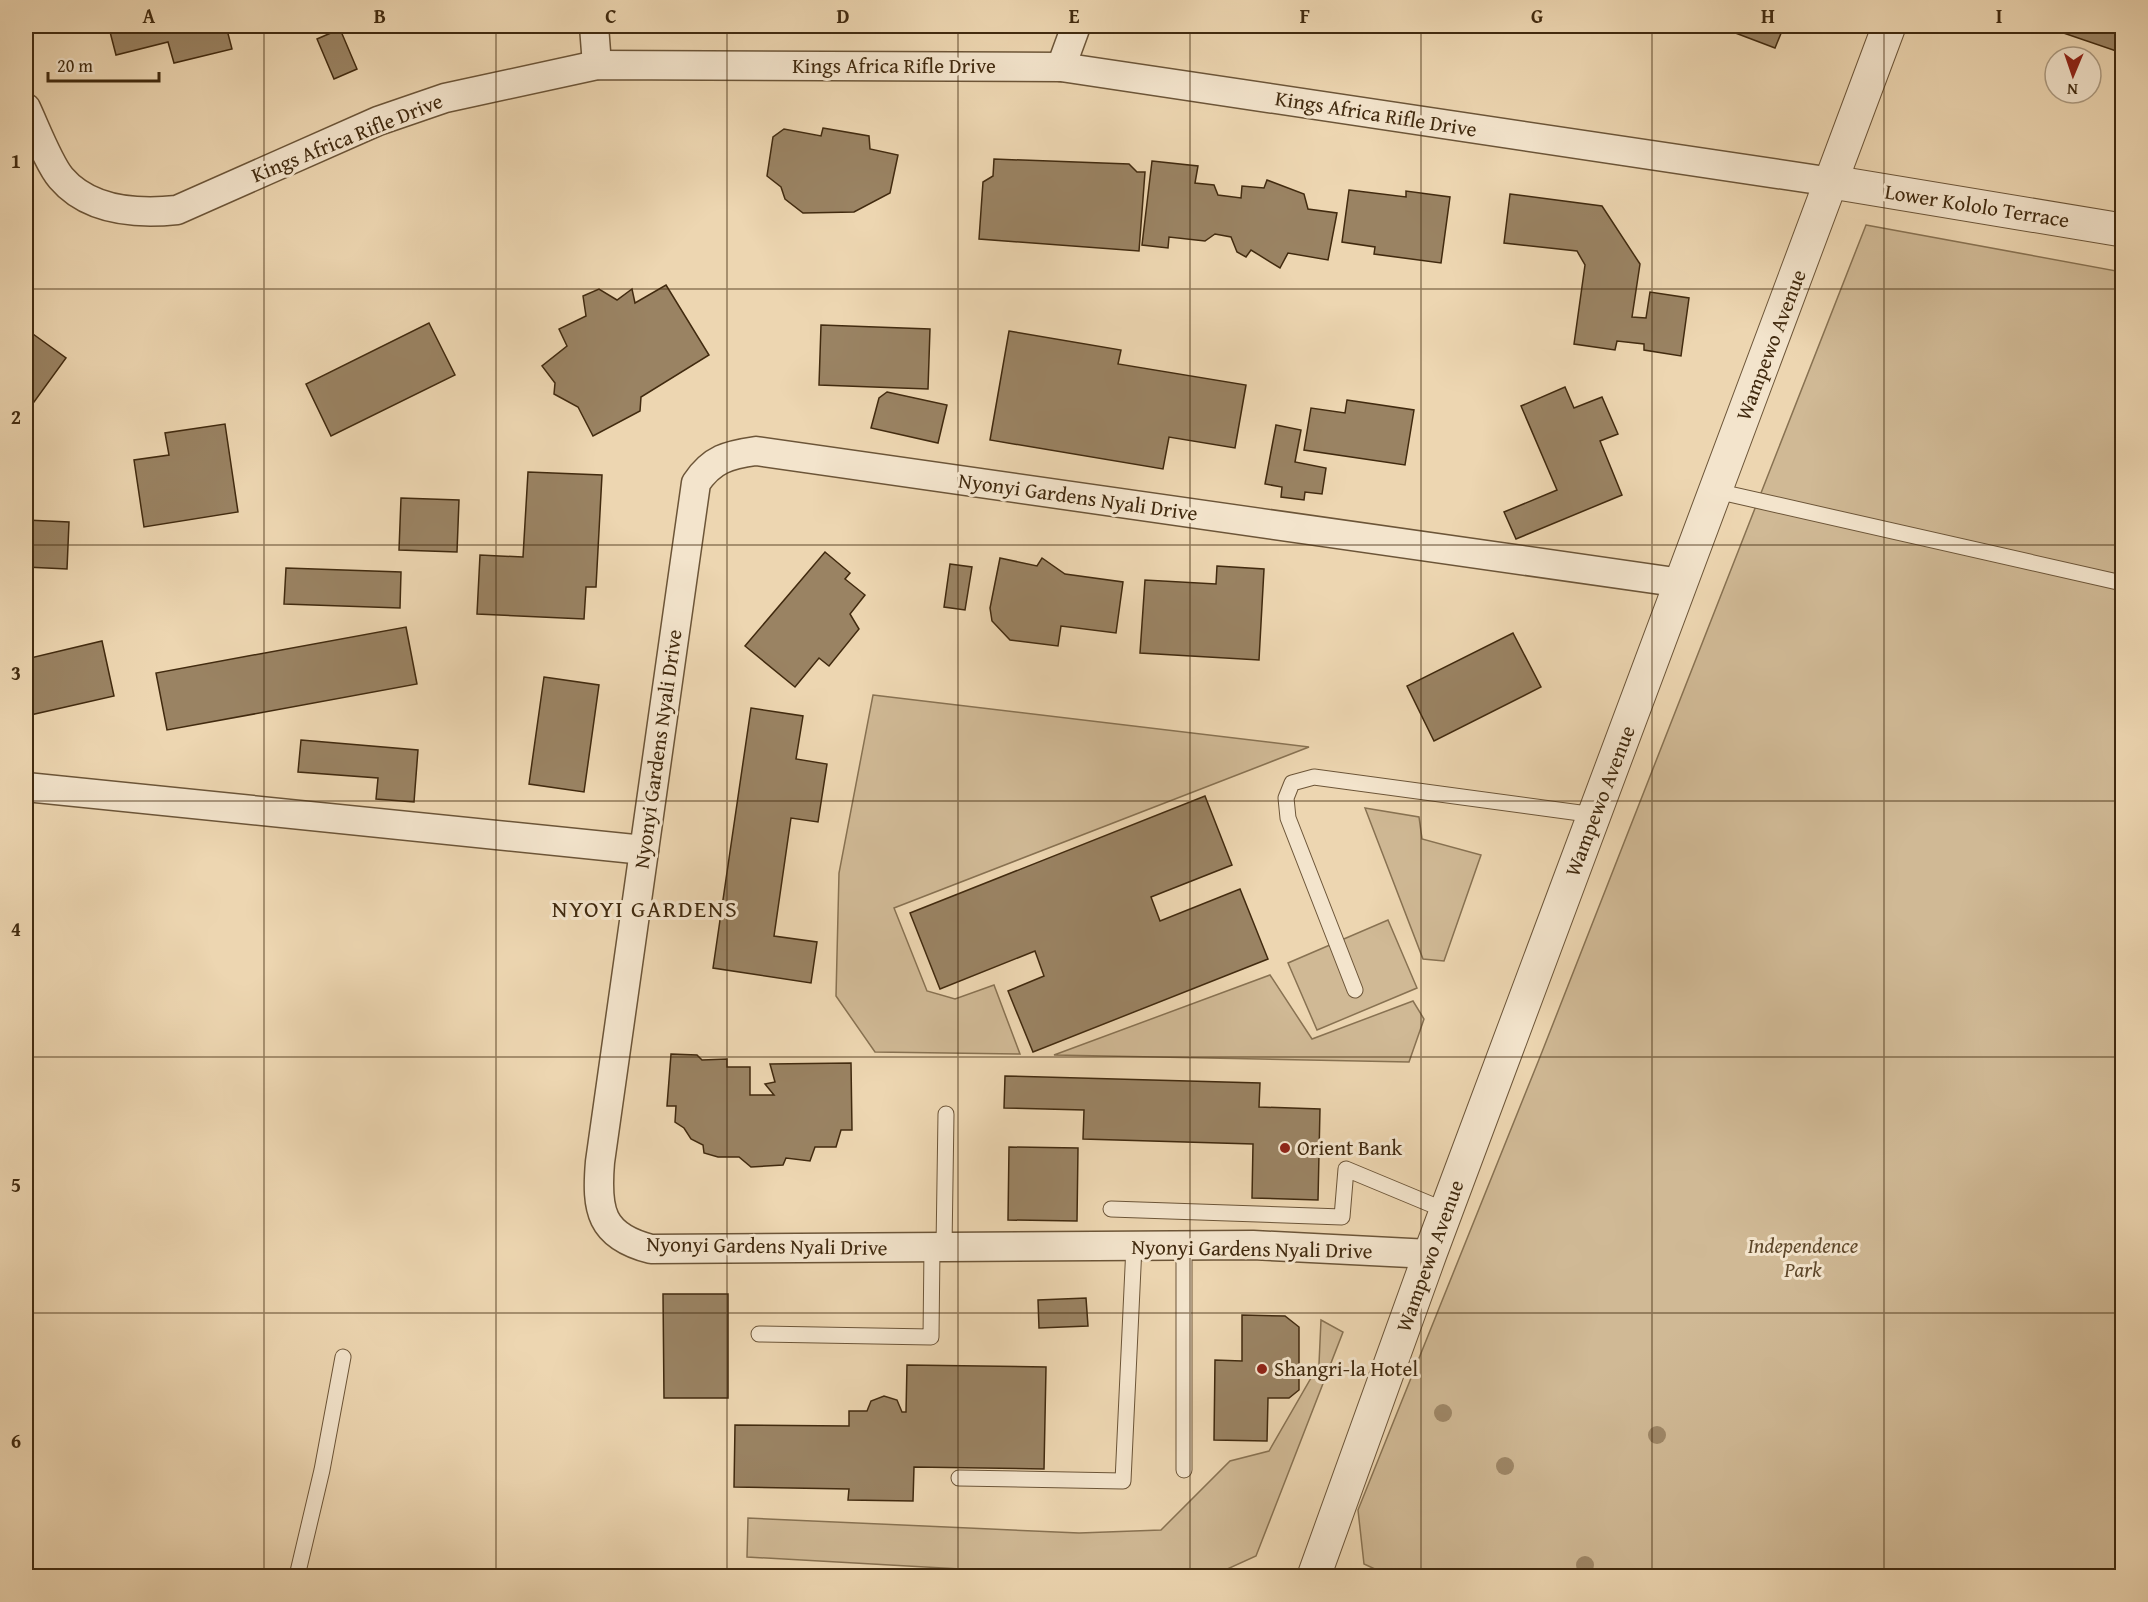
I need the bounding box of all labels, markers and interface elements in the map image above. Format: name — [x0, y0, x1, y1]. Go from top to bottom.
text: A — [143, 1, 156, 30]
text: B — [374, 1, 386, 30]
text: C — [605, 1, 617, 30]
text: D — [836, 1, 850, 30]
text: E — [1069, 1, 1080, 30]
text: F — [1300, 1, 1310, 30]
text: G — [1531, 1, 1543, 30]
text: H — [1761, 1, 1775, 30]
text: I — [1996, 1, 2002, 30]
scale bar — [48, 45, 159, 83]
north arrow — [2043, 45, 2103, 105]
street label: Kings Africa Rifle Drive — [792, 50, 996, 81]
text: 20 m — [57, 52, 93, 79]
text: N — [2066, 78, 2078, 102]
street label: Kings Africa Rifle Drive — [1273, 82, 1479, 145]
street label: Kings Africa Rifle Drive — [247, 85, 447, 190]
text: 1 — [11, 146, 21, 175]
street label: Lower Kololo Terrace — [1883, 176, 2072, 235]
street label: Wampewo Avenue — [1727, 265, 1814, 425]
text: 2 — [11, 402, 21, 431]
street label: Nyonyi Gardens Nyali Drive — [957, 464, 1200, 529]
street label: Nyonyi Gardens Nyali Drive — [625, 627, 690, 870]
text: 3 — [11, 658, 21, 687]
street label: Wampewo Avenue — [1556, 721, 1643, 881]
district label: NYOYI GARDENS — [552, 891, 738, 926]
text: 4 — [11, 914, 21, 943]
place label: Orient Bank — [1297, 1132, 1403, 1163]
marker: Orient Bank — [1278, 1141, 1292, 1155]
text: 5 — [11, 1170, 21, 1199]
street label: Wampewo Avenue — [1388, 1175, 1471, 1336]
street label: Nyonyi Gardens Nyali Drive — [646, 1228, 888, 1263]
park label: Independence Park — [1748, 1230, 1858, 1285]
street label: Nyonyi Gardens Nyali Drive — [1131, 1231, 1373, 1266]
place label: Shangri-la Hotel — [1274, 1353, 1418, 1384]
marker: Shangri-la Hotel — [1255, 1362, 1269, 1376]
text: 6 — [11, 1426, 21, 1455]

